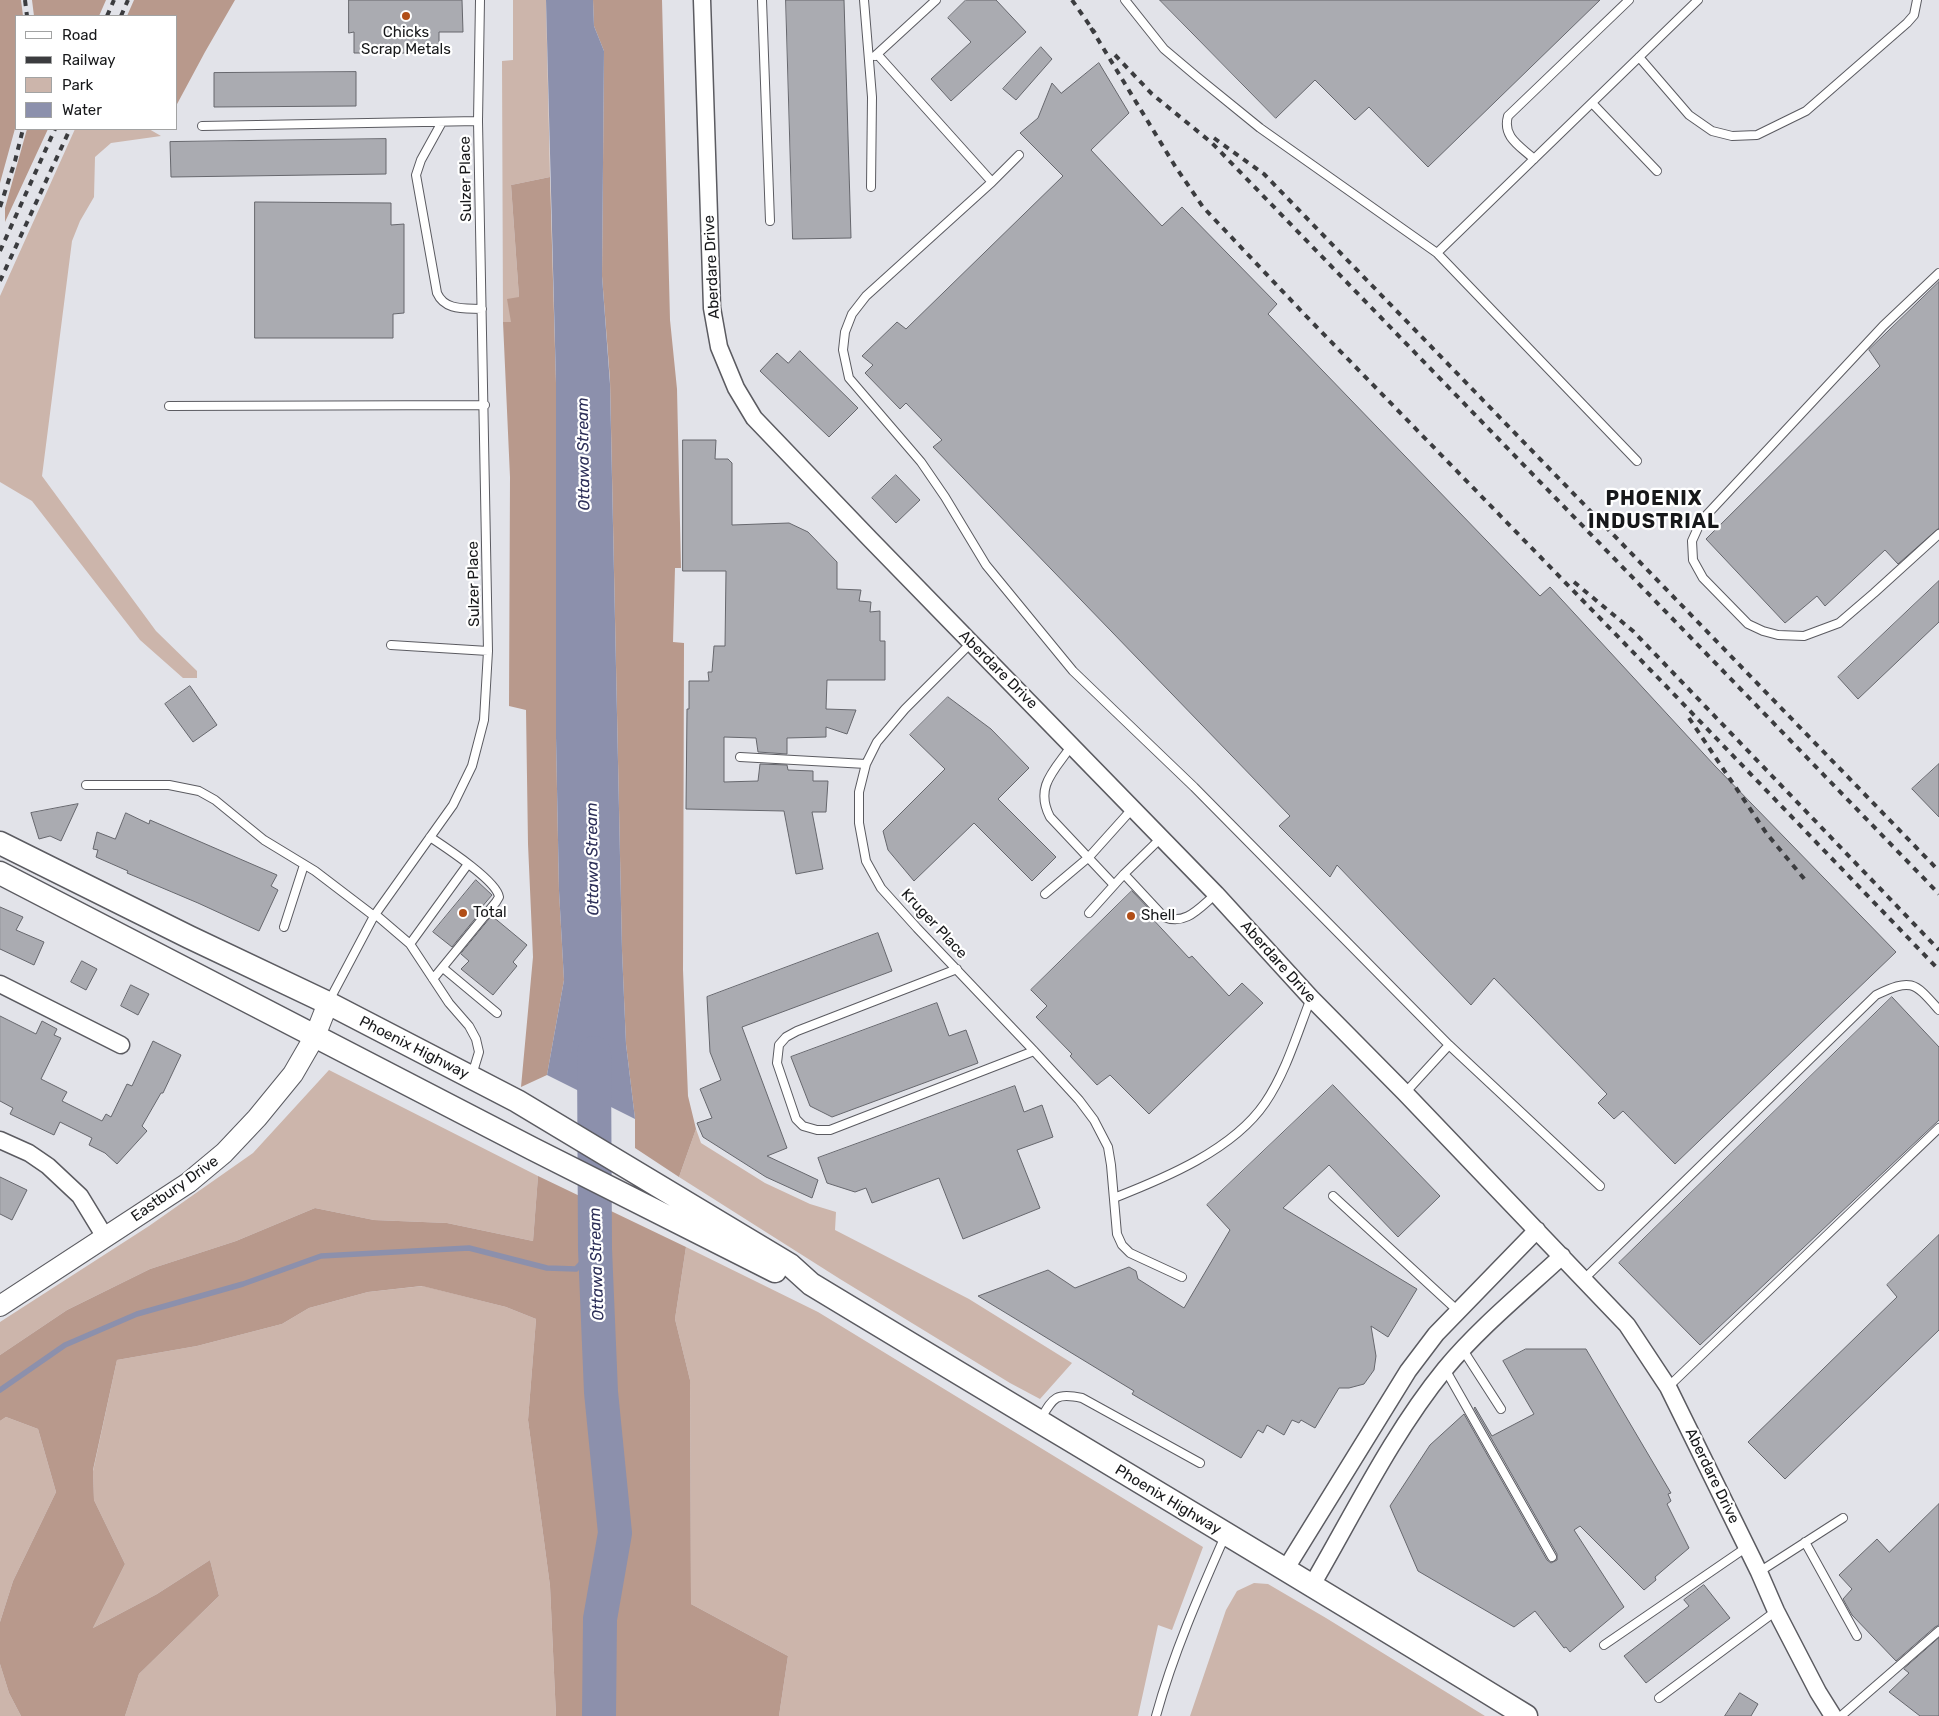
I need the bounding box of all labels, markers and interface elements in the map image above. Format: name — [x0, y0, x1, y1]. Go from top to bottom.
marker: Chicks Scrap Metals — [400, 10, 412, 22]
legend — [15, 15, 178, 130]
place label: Chicks Scrap Metals — [361, 24, 451, 59]
text: Road — [62, 26, 98, 44]
text: Railway — [62, 51, 116, 69]
text: Park — [62, 76, 93, 94]
text: Water — [62, 101, 102, 119]
street label: Sulzer Place — [456, 136, 476, 222]
street label: Aberdare Drive — [700, 215, 724, 319]
water label: Ottawa Stream — [573, 397, 595, 511]
district label: PHOENIX INDUSTRIAL — [1587, 487, 1721, 534]
street label: Sulzer Place — [464, 541, 484, 627]
street label: Aberdare Drive — [955, 627, 1041, 713]
water label: Ottawa Stream — [582, 802, 604, 916]
street label: Kruger Place — [897, 885, 971, 963]
place label: Total — [473, 904, 507, 922]
marker: Total — [457, 907, 469, 919]
place label: Shell — [1141, 907, 1175, 925]
marker: Shell — [1125, 910, 1137, 922]
street label: Aberdare Drive — [1237, 917, 1319, 1007]
street label: Phoenix Highway — [356, 1013, 472, 1083]
street label: Eastbury Drive — [128, 1152, 222, 1226]
water label: Ottawa Stream — [585, 1207, 609, 1321]
street label: Aberdare Drive — [1681, 1425, 1743, 1527]
street label: Phoenix Highway — [1112, 1461, 1224, 1539]

